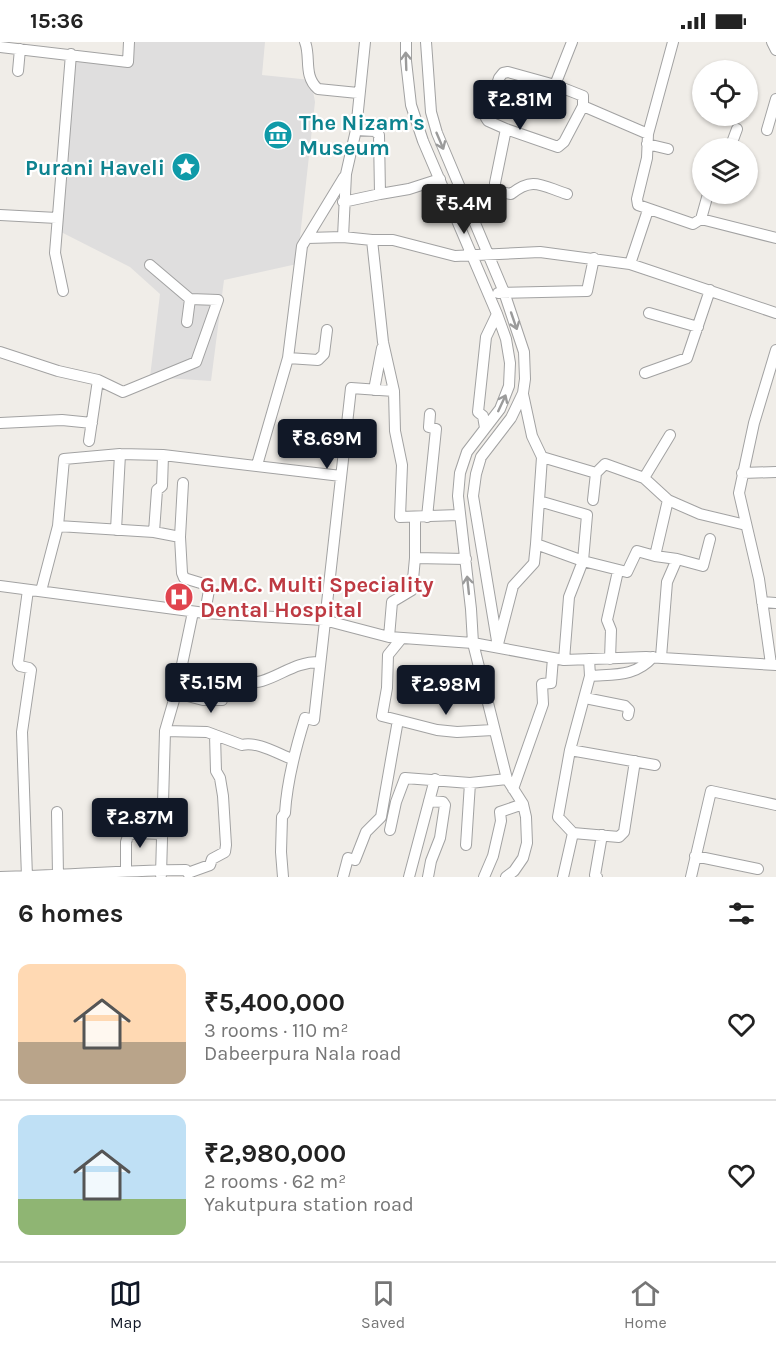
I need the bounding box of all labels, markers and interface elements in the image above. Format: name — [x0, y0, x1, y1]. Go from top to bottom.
text: 15:36 — [30, 8, 84, 34]
one-way arrow — [400, 52, 412, 72]
map controls — [692, 60, 758, 204]
button: locate — [692, 60, 758, 126]
pin: ₹2.81M — [471, 80, 569, 131]
text: ₹2.81M — [487, 88, 553, 111]
place label: The Nizam's Museum — [299, 110, 425, 161]
museum icon: The Nizam's Museum — [262, 119, 294, 151]
one-way arrow — [435, 131, 446, 149]
button: layers — [692, 138, 758, 204]
place icon: Purani Haveli — [170, 151, 202, 183]
place label: Purani Haveli — [25, 155, 165, 181]
pin: ₹5.4M — [422, 184, 506, 235]
text: ₹5.4M — [436, 192, 492, 215]
one-way arrow — [509, 311, 520, 330]
one-way arrow — [496, 395, 508, 413]
pin: ₹8.69M — [278, 419, 376, 470]
text: ₹8.69M — [292, 427, 362, 450]
place label: G.M.C. Multi Speciality Dental Hospital — [200, 572, 434, 623]
one-way arrow — [463, 575, 474, 595]
hospital icon: G.M.C. Multi Speciality Dental Hospital — [163, 581, 195, 613]
pin: ₹5.15M — [162, 663, 260, 714]
pin: ₹2.98M — [397, 665, 495, 716]
text: ₹5.15M — [179, 671, 243, 694]
text: ₹2.98M — [411, 673, 481, 696]
pin: ₹2.87M — [91, 798, 189, 849]
text: ₹2.87M — [106, 806, 174, 829]
icon: filters — [725, 897, 758, 930]
text: 6 homes — [18, 898, 123, 929]
text: ₹5,400,000 — [204, 987, 345, 1018]
icon: home — [66, 988, 138, 1060]
icon: heart — [725, 1008, 758, 1041]
text: 3 rooms · 110 m² — [204, 1019, 349, 1042]
text: Dabeerpura Nala road — [204, 1042, 402, 1065]
text: ₹2,980,000 — [204, 1138, 346, 1169]
icon: home — [66, 1139, 138, 1211]
icon: heart — [725, 1159, 758, 1192]
text: 2 rooms · 62 m² — [204, 1170, 346, 1193]
text: Yakutpura station road — [204, 1193, 414, 1216]
tab: Map — [109, 1277, 142, 1332]
tab: Saved — [361, 1277, 405, 1332]
tab: Home — [624, 1277, 667, 1332]

